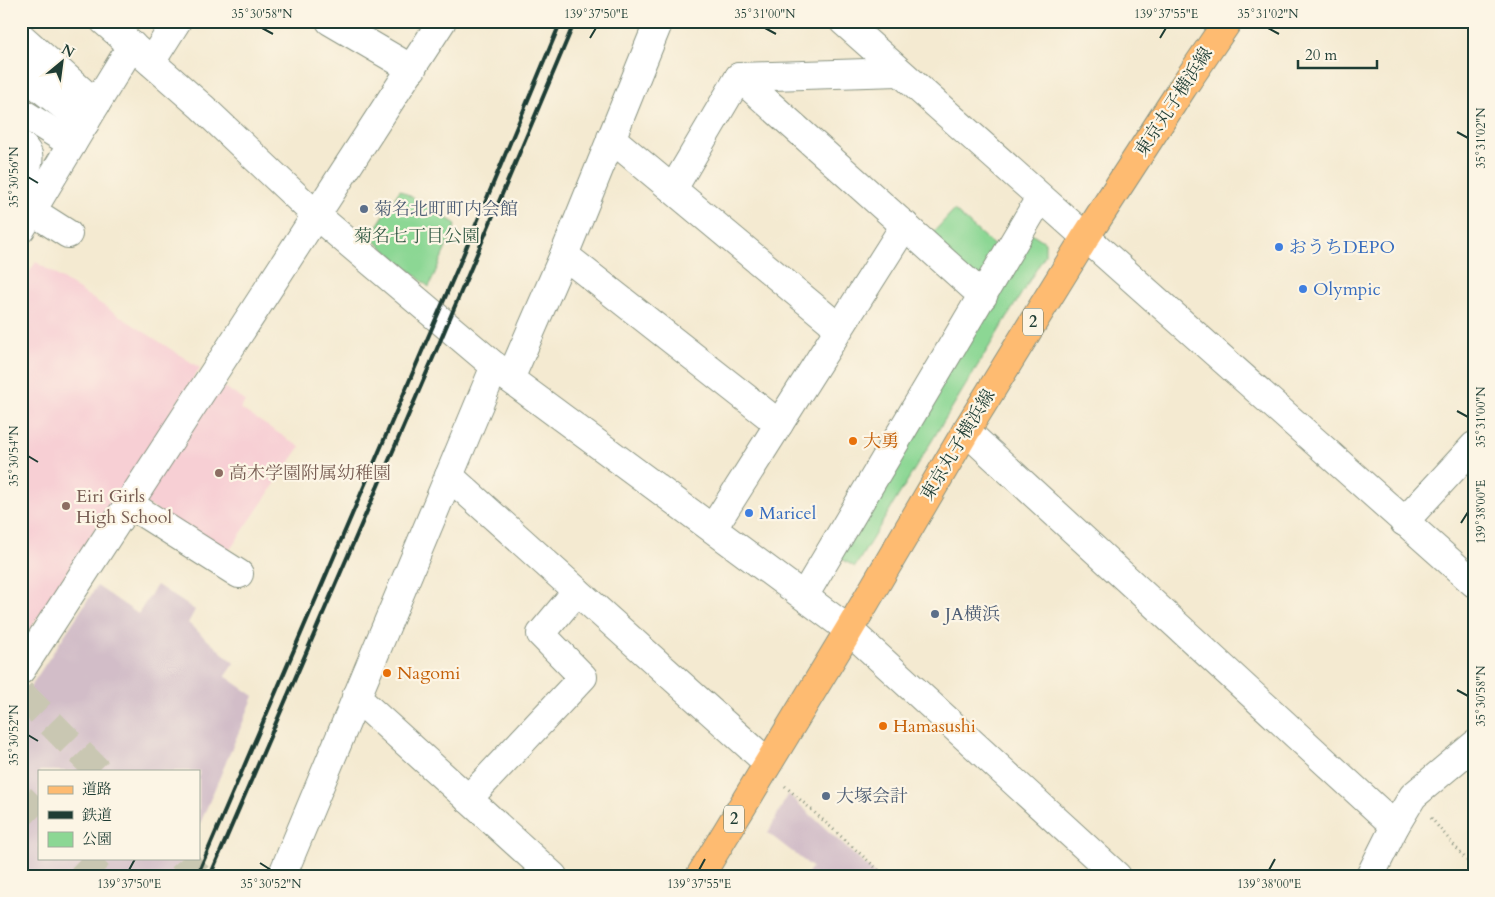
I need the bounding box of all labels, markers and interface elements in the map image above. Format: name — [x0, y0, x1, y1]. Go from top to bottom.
text: 35°30'58"N — [232, 6, 293, 22]
text: 139°37'50"E — [564, 6, 628, 22]
text: 35°31'00"N — [735, 6, 796, 22]
text: 139°37'55"E — [1134, 6, 1198, 22]
text: 35°31'02"N — [1238, 6, 1299, 22]
north arrow — [38, 38, 88, 88]
scale bar — [1298, 38, 1376, 70]
text: N — [58, 40, 78, 62]
street label: 東京丸子横浜線 — [1129, 42, 1219, 162]
text: 20 m — [1305, 45, 1337, 65]
text: 35°31'02"N — [1473, 107, 1489, 168]
text: 35°30'56"N — [6, 146, 22, 207]
place label: 菊名北町町内会館 — [374, 197, 518, 222]
marker: 菊名北町町内会館 — [358, 203, 370, 215]
park label: 菊名七丁目公園 — [354, 224, 480, 249]
place label: おうちDEPO — [1289, 235, 1395, 260]
marker: おうちDEPO — [1273, 241, 1285, 253]
place label: Olympic — [1313, 277, 1381, 302]
marker: Olympic — [1297, 283, 1309, 295]
road number: 2 — [1023, 308, 1043, 336]
street label: 東京丸子横浜線 — [915, 385, 1001, 505]
text: 35°31'00"N — [1473, 386, 1489, 447]
text: 35°30'54"N — [6, 425, 22, 486]
place label: 大勇 — [863, 429, 899, 454]
marker: 大勇 — [847, 435, 859, 447]
place label: 高木学園附属幼稚園 — [229, 461, 391, 486]
marker: 高木学園附属幼稚園 — [213, 467, 225, 479]
text: 139°38'00"E — [1473, 480, 1489, 544]
place label: Eiri Girls High School — [76, 484, 172, 530]
marker: Eiri Girls High School — [60, 500, 72, 512]
place label: Maricel — [759, 501, 817, 526]
marker: Maricel — [743, 507, 755, 519]
place label: JA横浜 — [942, 602, 1000, 627]
marker: JA横浜 — [929, 608, 941, 620]
place label: Nagomi — [397, 661, 460, 686]
text: 35°30'58"N — [1473, 665, 1489, 726]
marker: Nagomi — [381, 667, 393, 679]
text: 35°30'52"N — [6, 704, 22, 765]
place label: Hamasushi — [893, 714, 976, 739]
marker: Hamasushi — [877, 720, 889, 732]
legend — [38, 770, 200, 860]
text: 道路 — [82, 779, 112, 799]
place label: 大塚会計 — [836, 784, 908, 809]
marker: 大塚会計 — [820, 790, 832, 802]
text: 鉄道 — [82, 805, 112, 825]
road number: 2 — [724, 806, 744, 832]
text: 公園 — [82, 829, 112, 849]
text: 139°37'50"E — [97, 876, 161, 892]
text: 35°30'52"N — [241, 876, 302, 892]
text: 139°37'55"E — [667, 876, 731, 892]
text: 139°38'00"E — [1237, 876, 1301, 892]

